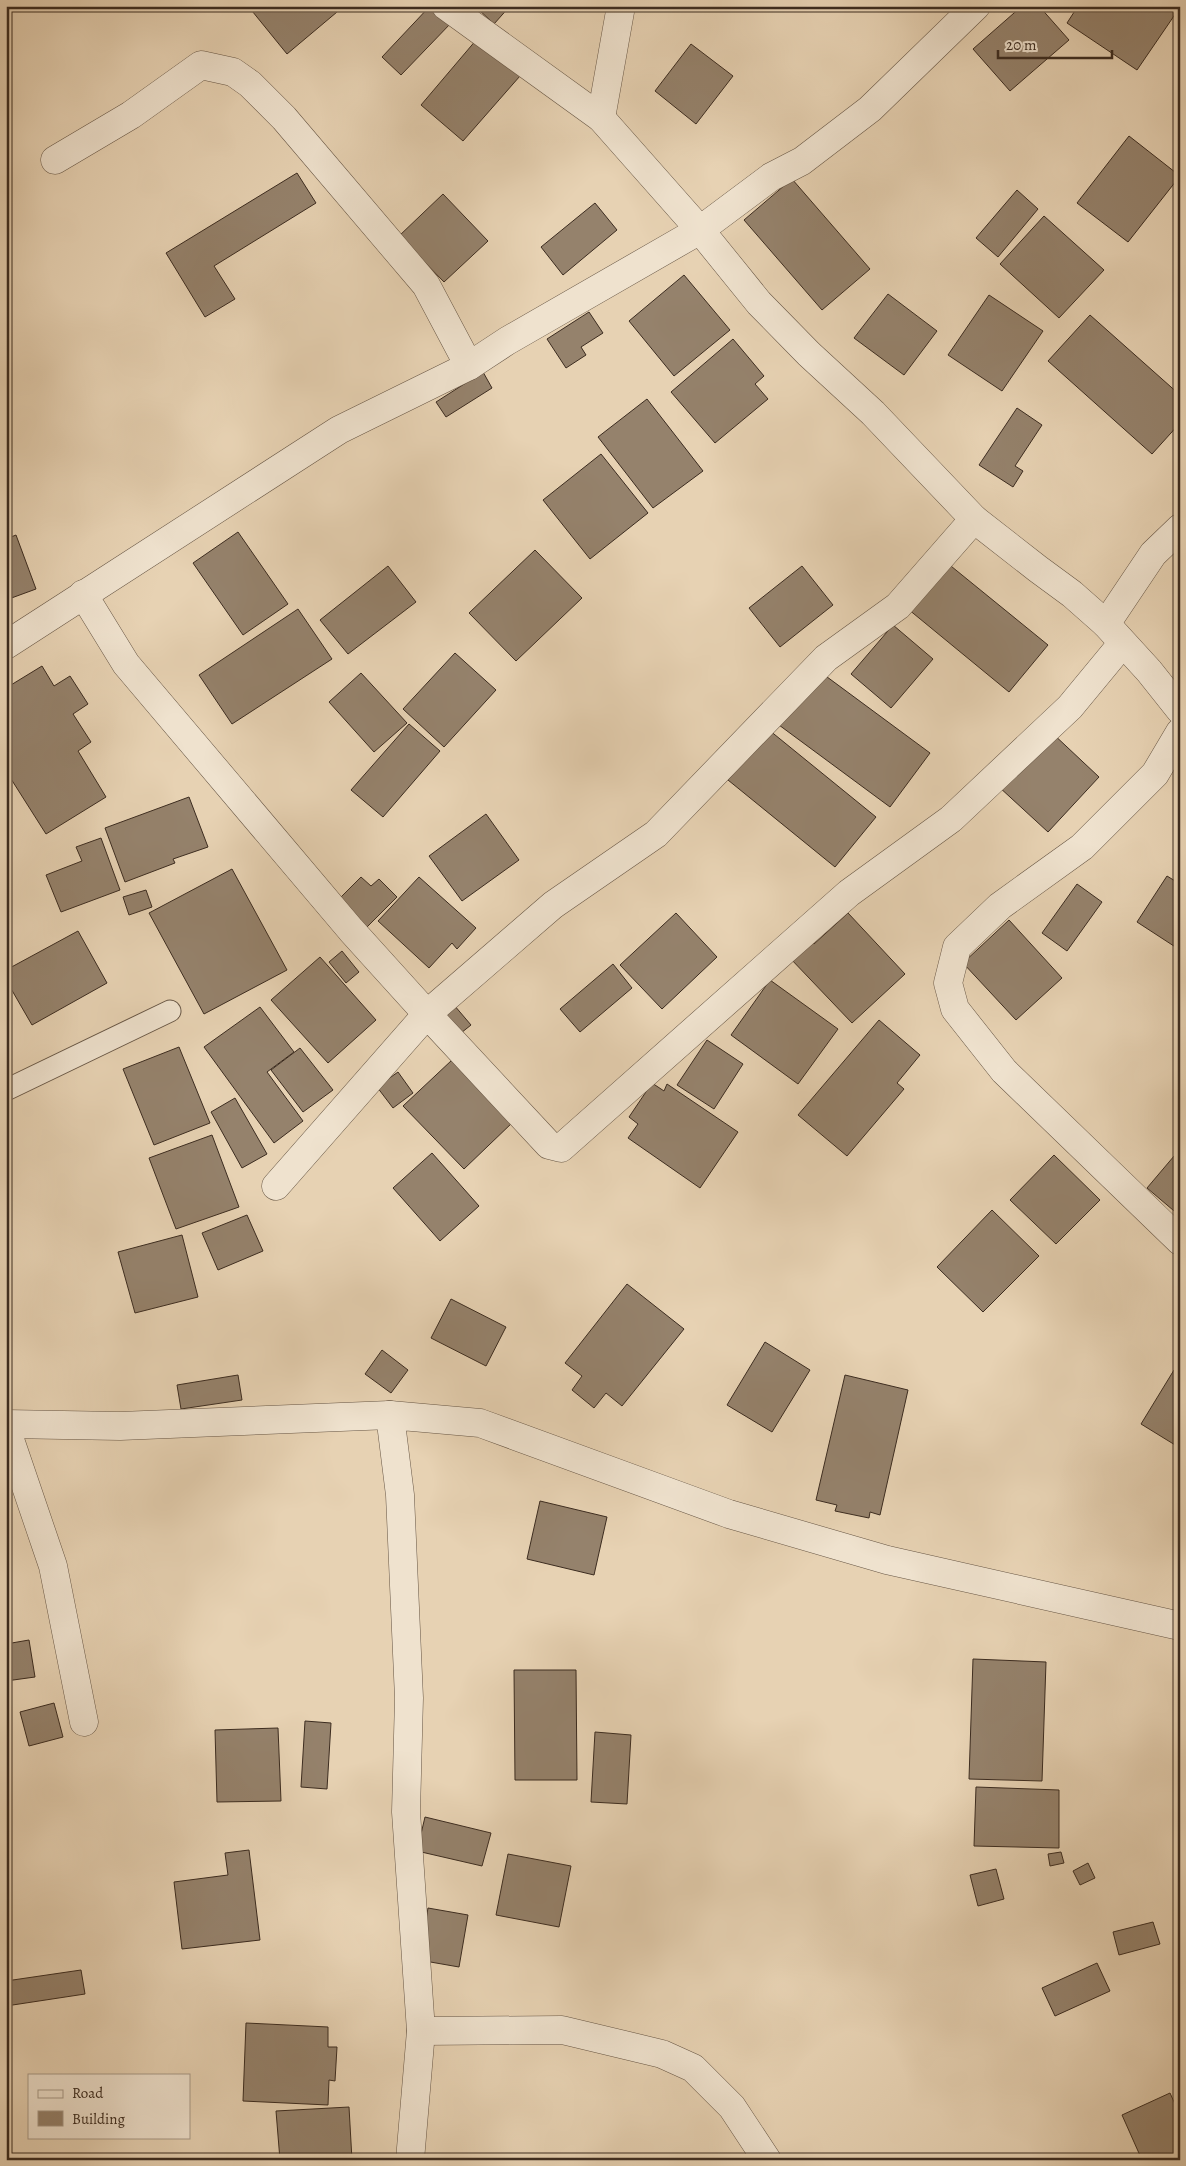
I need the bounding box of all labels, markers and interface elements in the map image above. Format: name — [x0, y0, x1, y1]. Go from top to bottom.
scale bar — [998, 28, 1112, 60]
text: 20 m — [1006, 35, 1037, 55]
legend — [28, 2074, 190, 2138]
text: Road — [72, 2083, 104, 2103]
text: Building — [72, 2109, 125, 2129]

